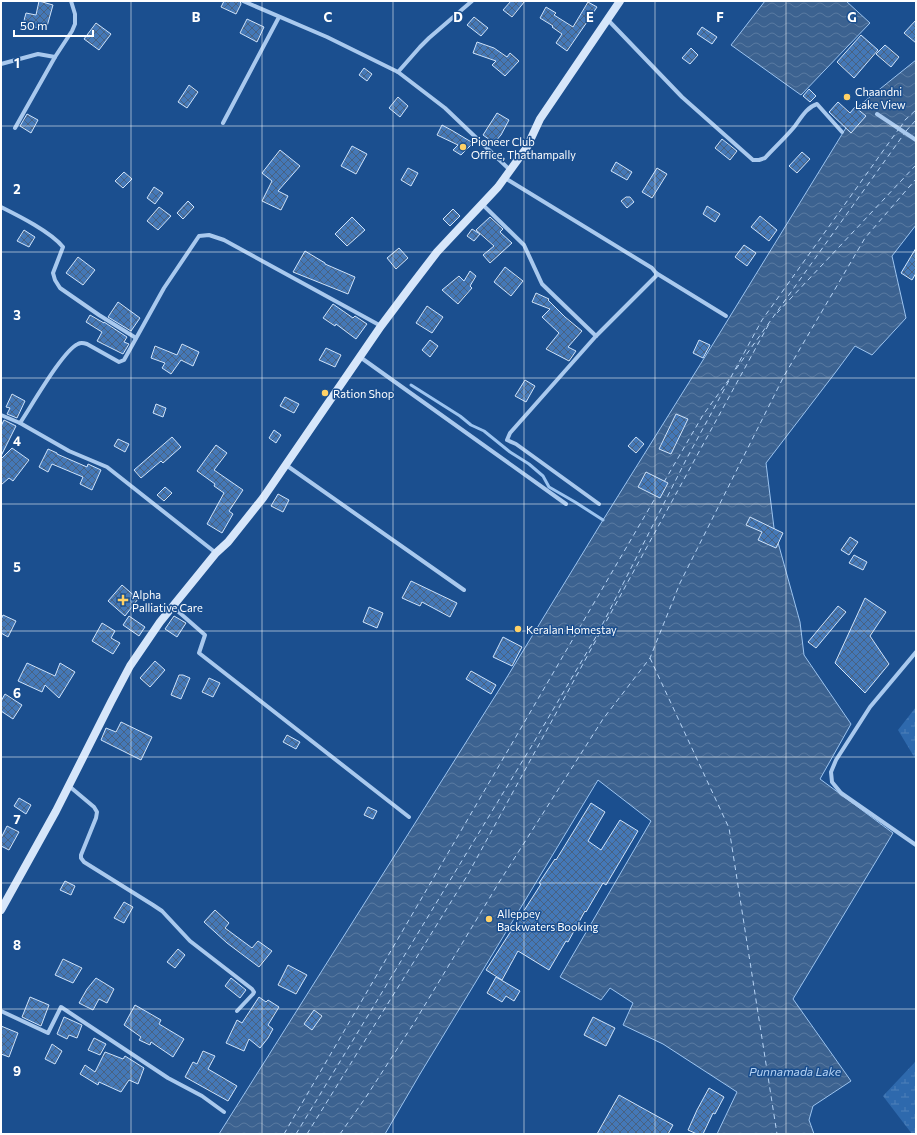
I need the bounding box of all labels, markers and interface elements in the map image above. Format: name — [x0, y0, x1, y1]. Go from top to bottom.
text: B — [192, 9, 201, 25]
text: C — [324, 9, 333, 25]
text: D — [453, 9, 463, 25]
text: E — [586, 9, 594, 25]
text: F — [716, 9, 724, 25]
text: G — [847, 9, 857, 25]
scale bar — [14, 12, 93, 38]
text: 50 m — [20, 18, 48, 32]
text: 1 — [14, 55, 20, 71]
place label: Chaandni Lake View — [855, 85, 906, 111]
marker: Chaandni Lake View — [842, 92, 852, 102]
place label: Pioneer Club Office, Thathampally — [471, 135, 576, 161]
marker: Pioneer Club Office, Thathampally — [458, 142, 468, 152]
text: 2 — [13, 181, 21, 197]
text: 3 — [13, 307, 21, 323]
place label: Ration Shop — [333, 387, 394, 400]
marker: Ration Shop — [320, 388, 330, 398]
text: 4 — [13, 433, 21, 449]
text: 5 — [13, 559, 21, 575]
place label: Alpha Palliative Care — [132, 588, 203, 614]
marker: Alpha Palliative Care — [117, 594, 129, 606]
place label: Keralan Homestay — [526, 623, 617, 636]
marker: Keralan Homestay — [513, 624, 523, 634]
text: 6 — [13, 685, 21, 701]
text: 7 — [13, 811, 21, 827]
place label: Alleppey Backwaters Booking — [497, 907, 599, 933]
marker: Alleppey Backwaters Booking — [484, 914, 494, 924]
text: 8 — [13, 937, 21, 953]
text: 9 — [13, 1063, 21, 1079]
water label: Punnamada Lake — [749, 1064, 842, 1078]

